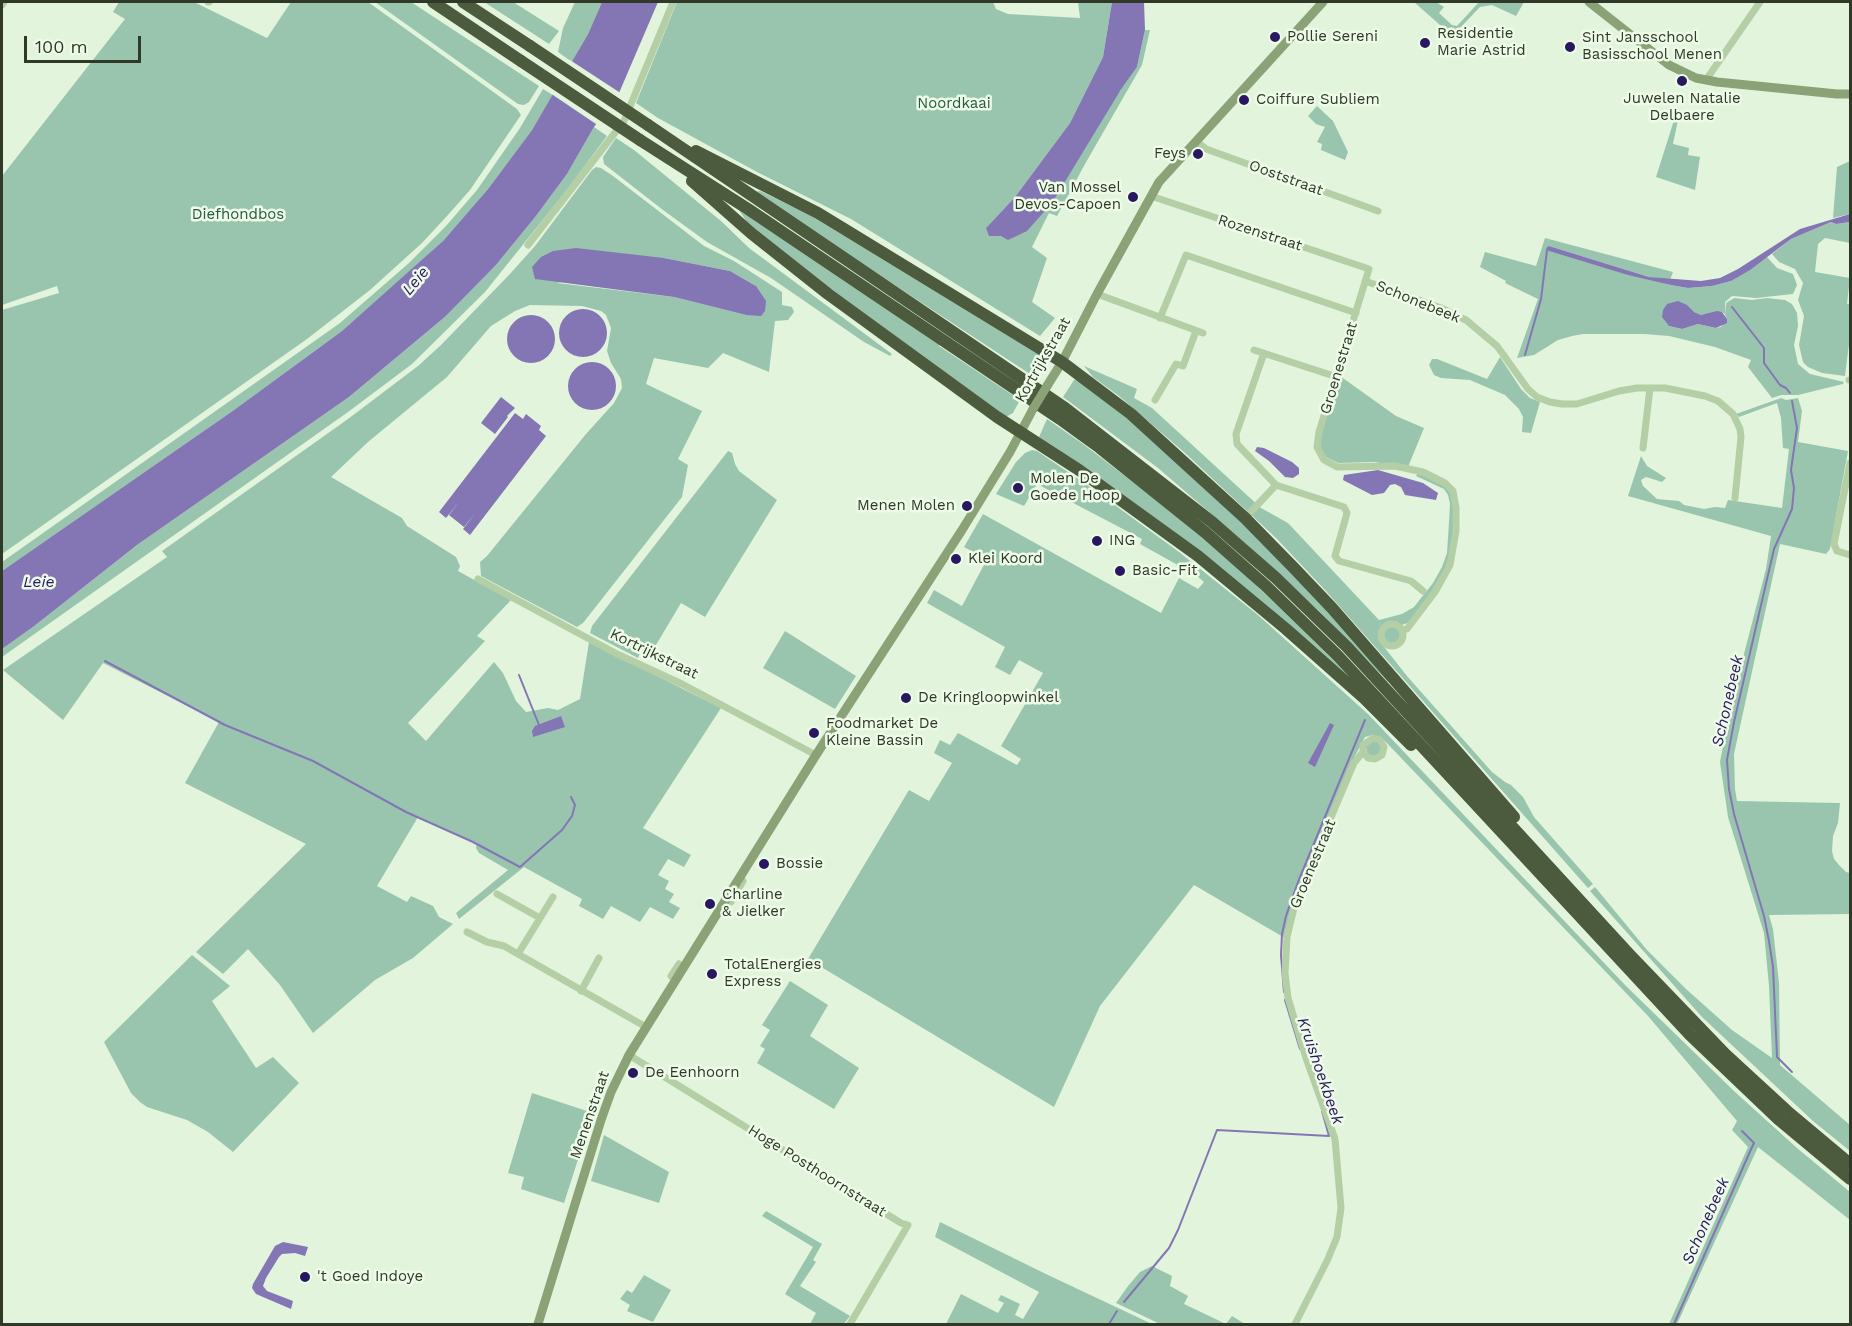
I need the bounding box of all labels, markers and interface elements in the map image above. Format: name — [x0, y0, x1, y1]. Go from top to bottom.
scale bar — [27, 24, 144, 62]
place label: Residentie Marie Astrid — [1437, 25, 1526, 60]
place label: Pollie Sereni — [1287, 28, 1378, 46]
place label: Sint Jansschool Basisschool Menen — [1582, 29, 1722, 64]
marker: Pollie Sereni — [1268, 30, 1282, 44]
text: 100 m — [35, 36, 88, 57]
marker: Residentie Marie Astrid — [1418, 36, 1432, 50]
marker: Sint Jansschool Basisschool Menen — [1563, 40, 1577, 54]
marker: Juwelen Natalie Delbaere — [1675, 74, 1689, 88]
place label: Juwelen Natalie Delbaere — [1623, 90, 1741, 125]
place label: Coiffure Subliem — [1256, 91, 1380, 109]
marker: Coiffure Subliem — [1237, 93, 1251, 107]
park label: Noordkaai — [917, 95, 991, 113]
place label: Feys — [1154, 145, 1186, 163]
marker: Feys — [1191, 147, 1205, 161]
street label: Ooststraat — [1247, 156, 1325, 200]
place label: Van Mossel Devos-Capoen — [1014, 179, 1121, 214]
marker: Van Mossel Devos-Capoen — [1126, 190, 1140, 204]
park label: Diefhondbos — [192, 206, 284, 224]
street label: Rozenstraat — [1216, 211, 1304, 255]
water label: Leie — [399, 263, 433, 299]
street label: Schonebeek — [1373, 277, 1463, 327]
street label: Kortrijkstraat — [1011, 314, 1075, 406]
street label: Groenestraat — [1316, 320, 1362, 416]
place label: Molen De Goede Hoop — [1030, 470, 1120, 505]
marker: Molen De Goede Hoop — [1011, 481, 1025, 495]
place label: Menen Molen — [857, 497, 955, 515]
marker: Menen Molen — [960, 499, 974, 513]
place label: ING — [1109, 532, 1135, 550]
marker: ING — [1090, 534, 1104, 548]
place label: Klei Koord — [968, 550, 1043, 568]
marker: Klei Koord — [949, 552, 963, 566]
place label: Basic-Fit — [1132, 562, 1197, 580]
marker: Basic-Fit — [1113, 564, 1127, 578]
water label: Leie — [23, 572, 55, 592]
street label: Kortrijkstraat — [607, 625, 701, 683]
water label: Schonebeek — [1708, 653, 1748, 749]
place label: De Kringloopwinkel — [918, 689, 1059, 707]
marker: De Kringloopwinkel — [899, 691, 913, 705]
place label: Foodmarket De Kleine Bassin — [826, 715, 938, 750]
marker: Foodmarket De Kleine Bassin — [807, 726, 821, 740]
street label: Groenestraat — [1286, 817, 1340, 911]
place label: Bossie — [776, 855, 823, 873]
marker: Bossie — [757, 857, 771, 871]
place label: Charline & Jielker — [722, 886, 785, 921]
marker: Charline & Jielker — [703, 897, 717, 911]
place label: TotalEnergies Express — [724, 956, 821, 991]
marker: TotalEnergies Express — [705, 967, 719, 981]
water label: Kruishoekbeek — [1293, 1015, 1347, 1127]
place label: De Eenhoorn — [645, 1064, 739, 1082]
marker: De Eenhoorn — [626, 1066, 640, 1080]
street label: Menenstraat — [567, 1069, 613, 1161]
street label: Hoge Posthoornstraat — [745, 1121, 889, 1221]
water label: Schonebeek — [1678, 1174, 1734, 1268]
place label: 't Goed Indoye — [317, 1268, 423, 1286]
marker: 't Goed Indoye — [298, 1270, 312, 1284]

